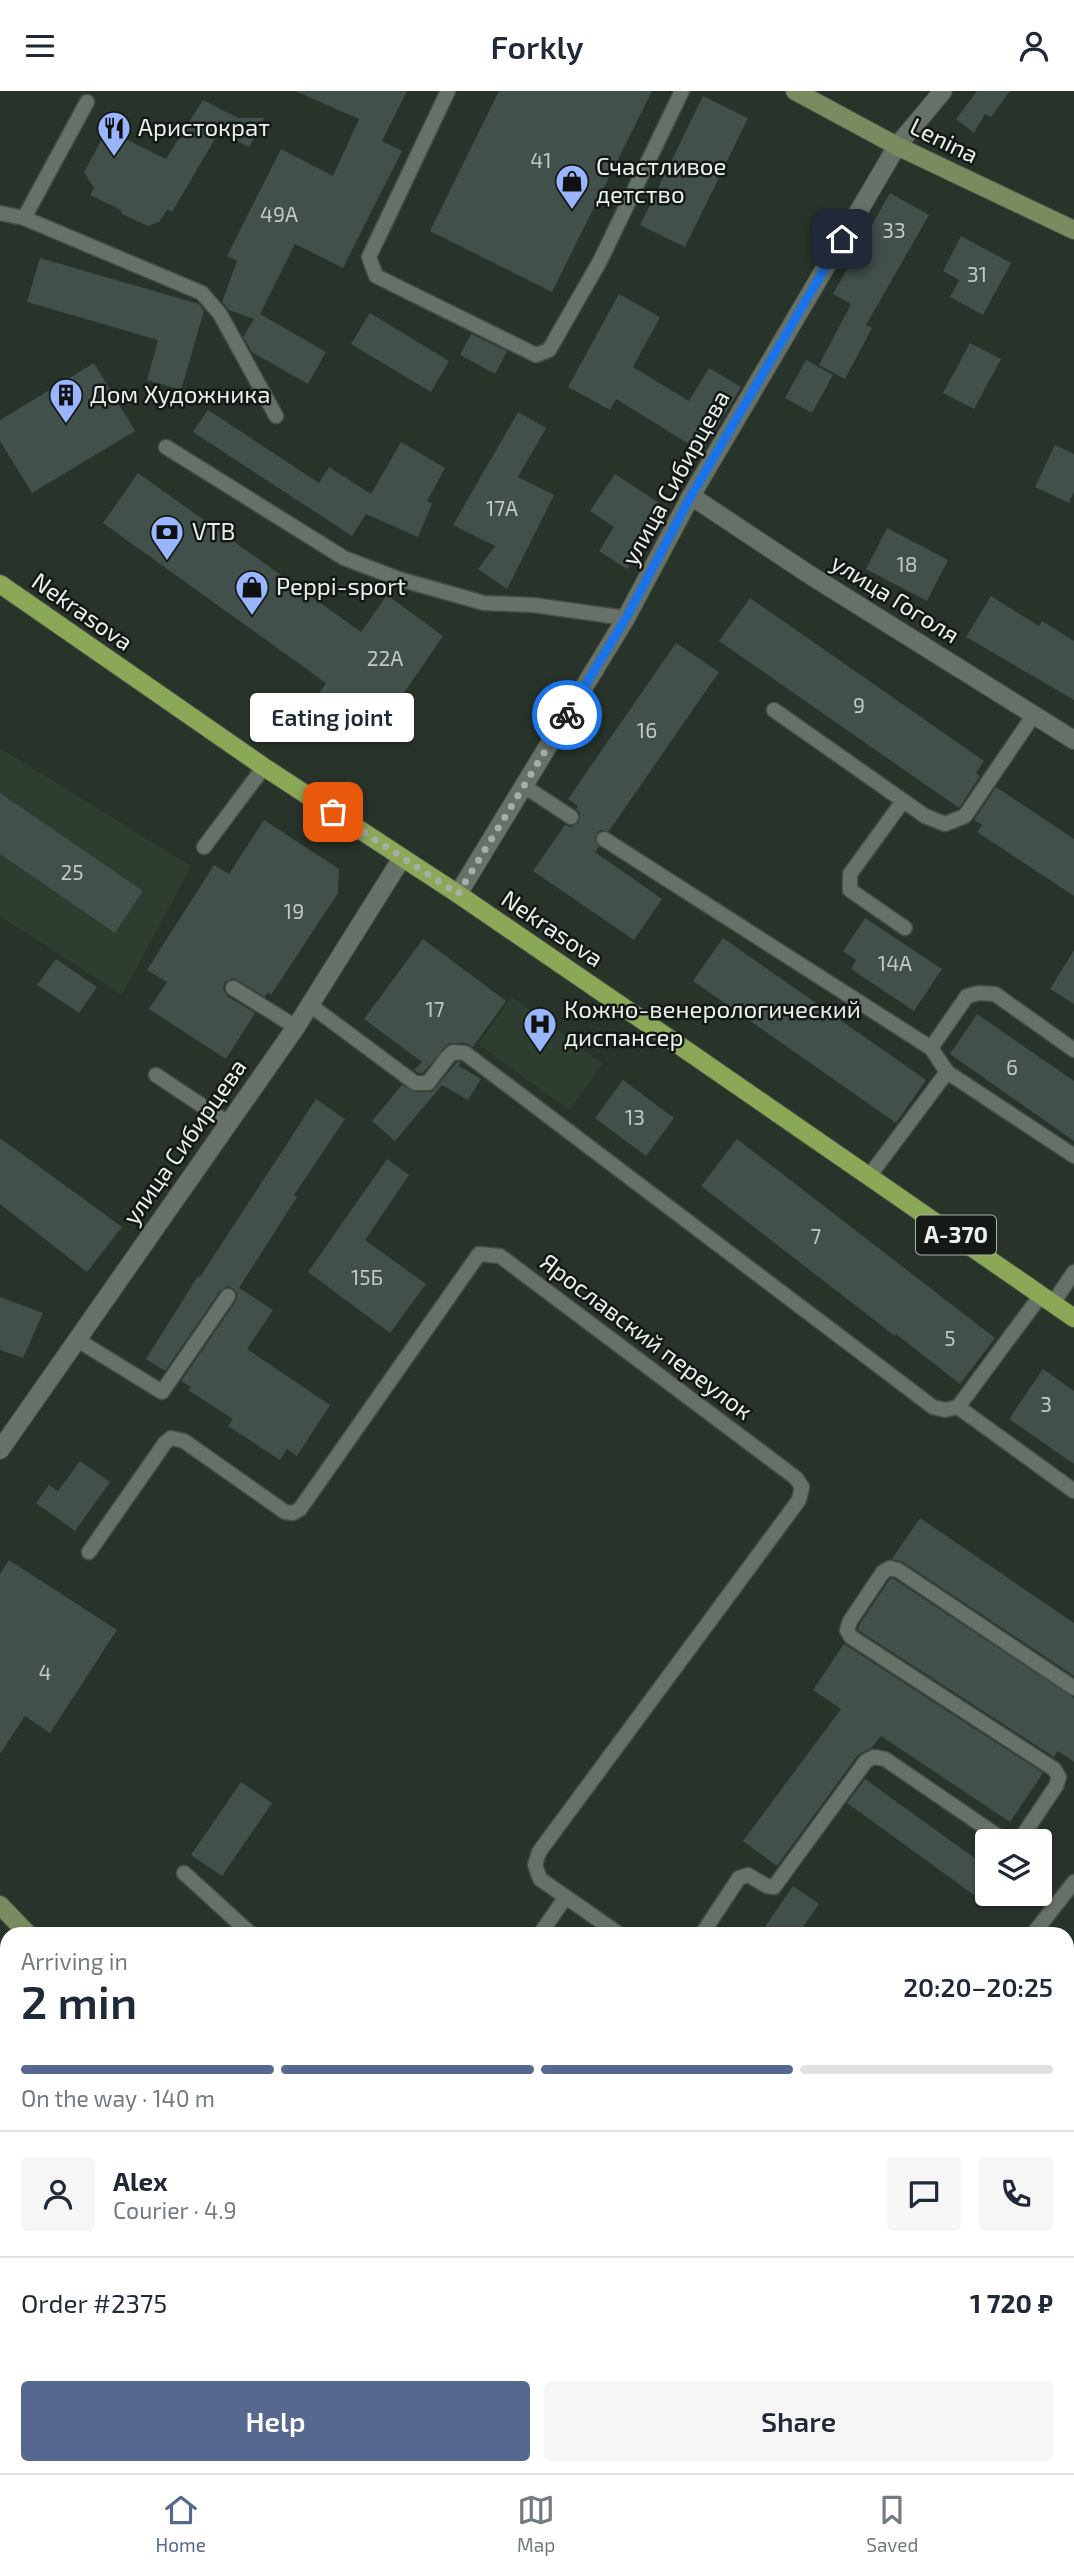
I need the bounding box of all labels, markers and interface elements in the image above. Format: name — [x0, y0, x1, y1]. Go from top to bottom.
icon: menu — [21, 27, 59, 65]
text: Forkly — [490, 27, 584, 65]
icon: person — [1015, 27, 1053, 65]
restaurant icon: Аристократ — [95, 109, 133, 158]
street label: Lenina — [906, 111, 983, 169]
place label: Аристократ — [138, 112, 270, 141]
house number: 41 — [530, 147, 552, 172]
place label: Счастливое детство — [596, 151, 726, 208]
shop icon: Счастливое детство — [553, 162, 591, 211]
house number: 49А — [260, 201, 298, 226]
pin — [812, 209, 872, 269]
house number: 33 — [882, 217, 906, 242]
icon: home — [823, 220, 861, 258]
house number: 31 — [967, 261, 987, 286]
building icon: Дом Художника — [47, 376, 85, 425]
place label: Дом Художника — [90, 379, 270, 409]
street label: улица Сибирцева — [615, 385, 736, 570]
house number: 17А — [486, 495, 518, 520]
bank icon: VTB — [148, 513, 186, 562]
place label: VTB — [192, 516, 235, 545]
street label: улица Гоголя — [826, 547, 965, 649]
house number: 18 — [896, 551, 918, 576]
street label: Nekrasova — [27, 566, 139, 656]
shop icon: Peppi-sport — [233, 568, 271, 617]
place label: Peppi-sport — [276, 571, 406, 600]
house number: 22А — [367, 645, 403, 670]
courier — [532, 680, 602, 750]
house number: 9 — [853, 692, 865, 717]
callout: Eating joint — [251, 693, 415, 742]
icon: bike — [548, 696, 586, 734]
text: Eating joint — [271, 703, 393, 731]
house number: 16 — [637, 717, 657, 742]
pin — [303, 782, 363, 842]
icon: bag — [314, 793, 352, 831]
house number: 25 — [60, 859, 84, 884]
street label: Nekrasova — [497, 883, 609, 972]
house number: 19 — [284, 898, 304, 923]
house number: 14А — [878, 950, 912, 975]
place label: Кожно-венерологический диспансер — [564, 994, 861, 1051]
house number: 17 — [425, 996, 445, 1021]
hospital icon: Кожно-венерологический диспансер — [521, 1005, 559, 1054]
street label: улица Сибирцева — [116, 1053, 253, 1230]
house number: 6 — [1006, 1054, 1018, 1079]
house number: 13 — [625, 1104, 645, 1129]
road number: А-370 — [916, 1215, 996, 1254]
house number: 7 — [811, 1223, 822, 1248]
street label: Ярославский переулок — [535, 1247, 759, 1426]
house number: 15Б — [351, 1264, 383, 1289]
house number: 5 — [944, 1325, 956, 1350]
house number: 3 — [1040, 1391, 1052, 1416]
house number: 4 — [39, 1659, 51, 1684]
map controls — [975, 1829, 1052, 1906]
button: layers — [975, 1829, 1052, 1906]
text: Arriving in — [21, 1947, 128, 1975]
text: 20:20–20:25 — [903, 1971, 1053, 2002]
text: 2 min — [21, 1973, 137, 2028]
text: On the way · 140 m — [21, 2084, 215, 2112]
button: person — [21, 2157, 95, 2231]
button: chat — [887, 2157, 961, 2231]
button: phone — [979, 2157, 1053, 2231]
text: Alex — [113, 2165, 168, 2196]
text: Courier · 4.9 — [113, 2196, 237, 2224]
text: Order #2375 — [21, 2287, 167, 2318]
text: 1 720 ₽ — [970, 2287, 1053, 2318]
button: Help — [21, 2381, 530, 2461]
button: Share — [544, 2381, 1053, 2461]
tab: Home — [156, 2491, 206, 2556]
tab: Map — [517, 2491, 555, 2556]
tab: Saved — [866, 2491, 918, 2556]

